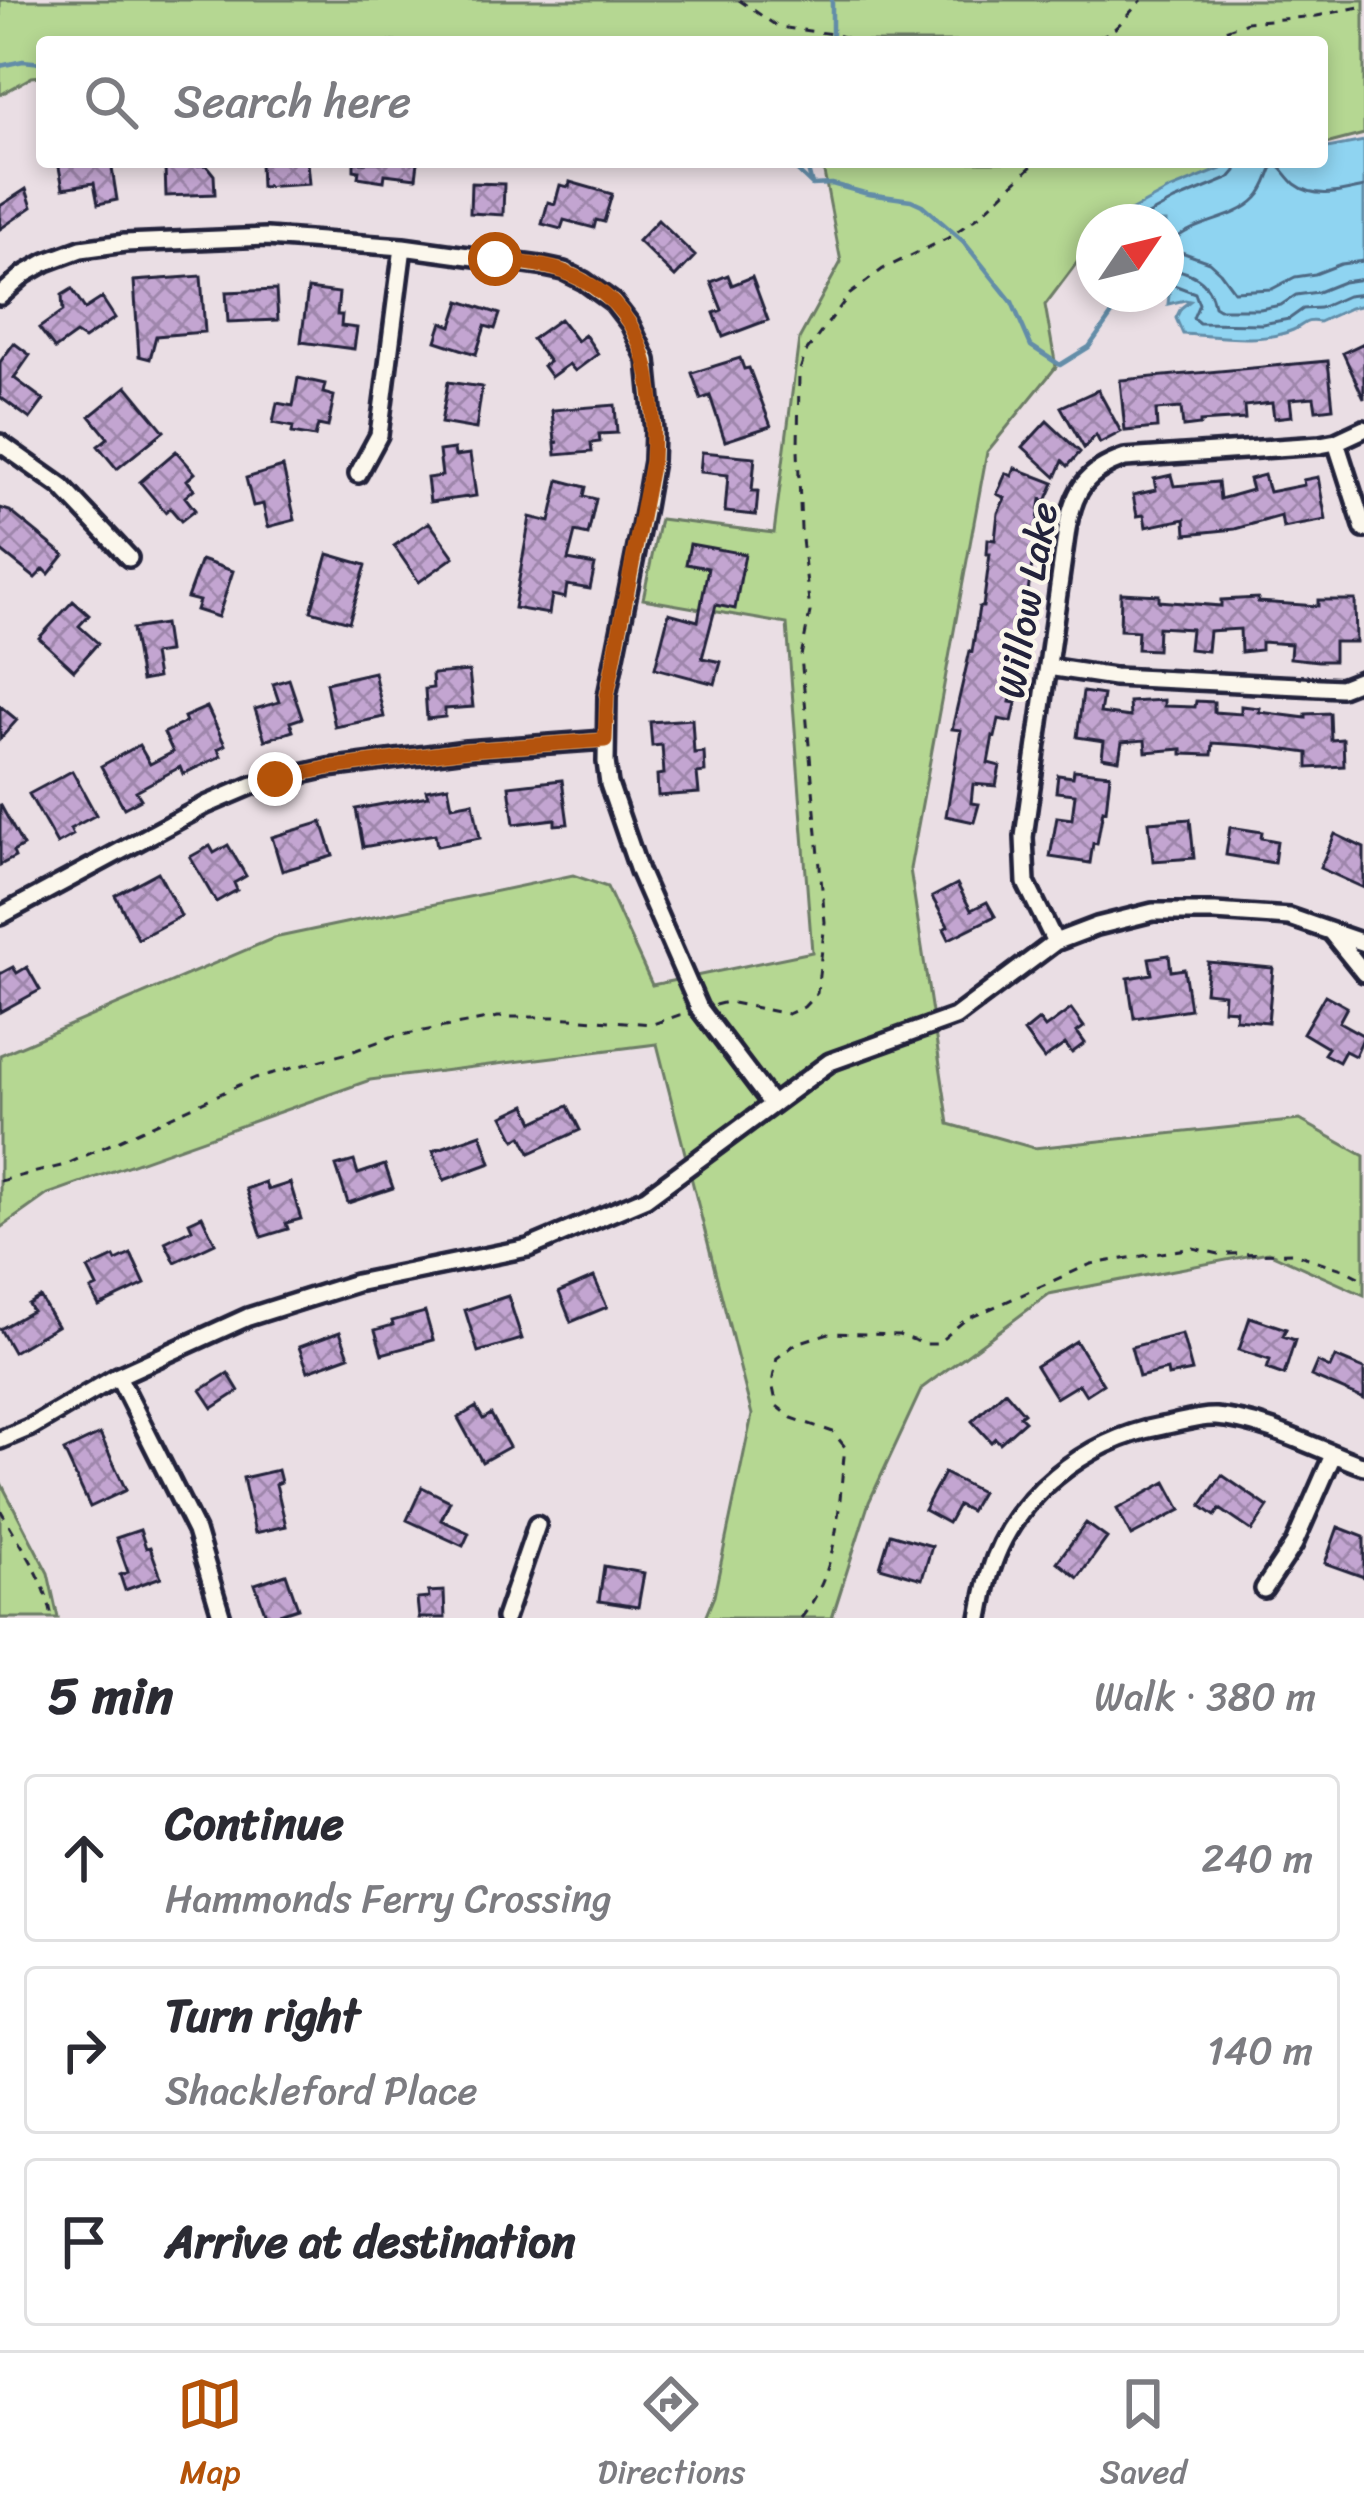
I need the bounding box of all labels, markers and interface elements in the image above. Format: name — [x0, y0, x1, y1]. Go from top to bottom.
search box — [36, 36, 1328, 168]
text: Search here — [174, 62, 411, 142]
icon: search — [78, 69, 144, 135]
north arrow — [1076, 204, 1184, 312]
route start — [468, 232, 522, 286]
street label: Willow Lake — [976, 496, 1078, 704]
route end — [248, 752, 302, 806]
text: 5 min — [48, 1651, 173, 1741]
text: Walk · 380 m — [1094, 1662, 1316, 1731]
text: Continue — [165, 1784, 344, 1864]
text: 240 m — [1201, 1824, 1313, 1893]
icon: ahead — [51, 1825, 117, 1891]
text: Hammonds Ferry Crossing — [165, 1864, 612, 1933]
text: Turn right — [165, 1976, 360, 2056]
text: 140 m — [1207, 2016, 1313, 2085]
icon: right — [51, 2017, 117, 2083]
text: Shackleford Place — [165, 2056, 478, 2125]
text: Arrive at destination — [165, 2202, 575, 2282]
icon: arrive — [51, 2209, 117, 2275]
tab: Map — [177, 2371, 243, 2501]
tab: Directions — [598, 2371, 745, 2501]
tab: Saved — [1100, 2371, 1187, 2501]

